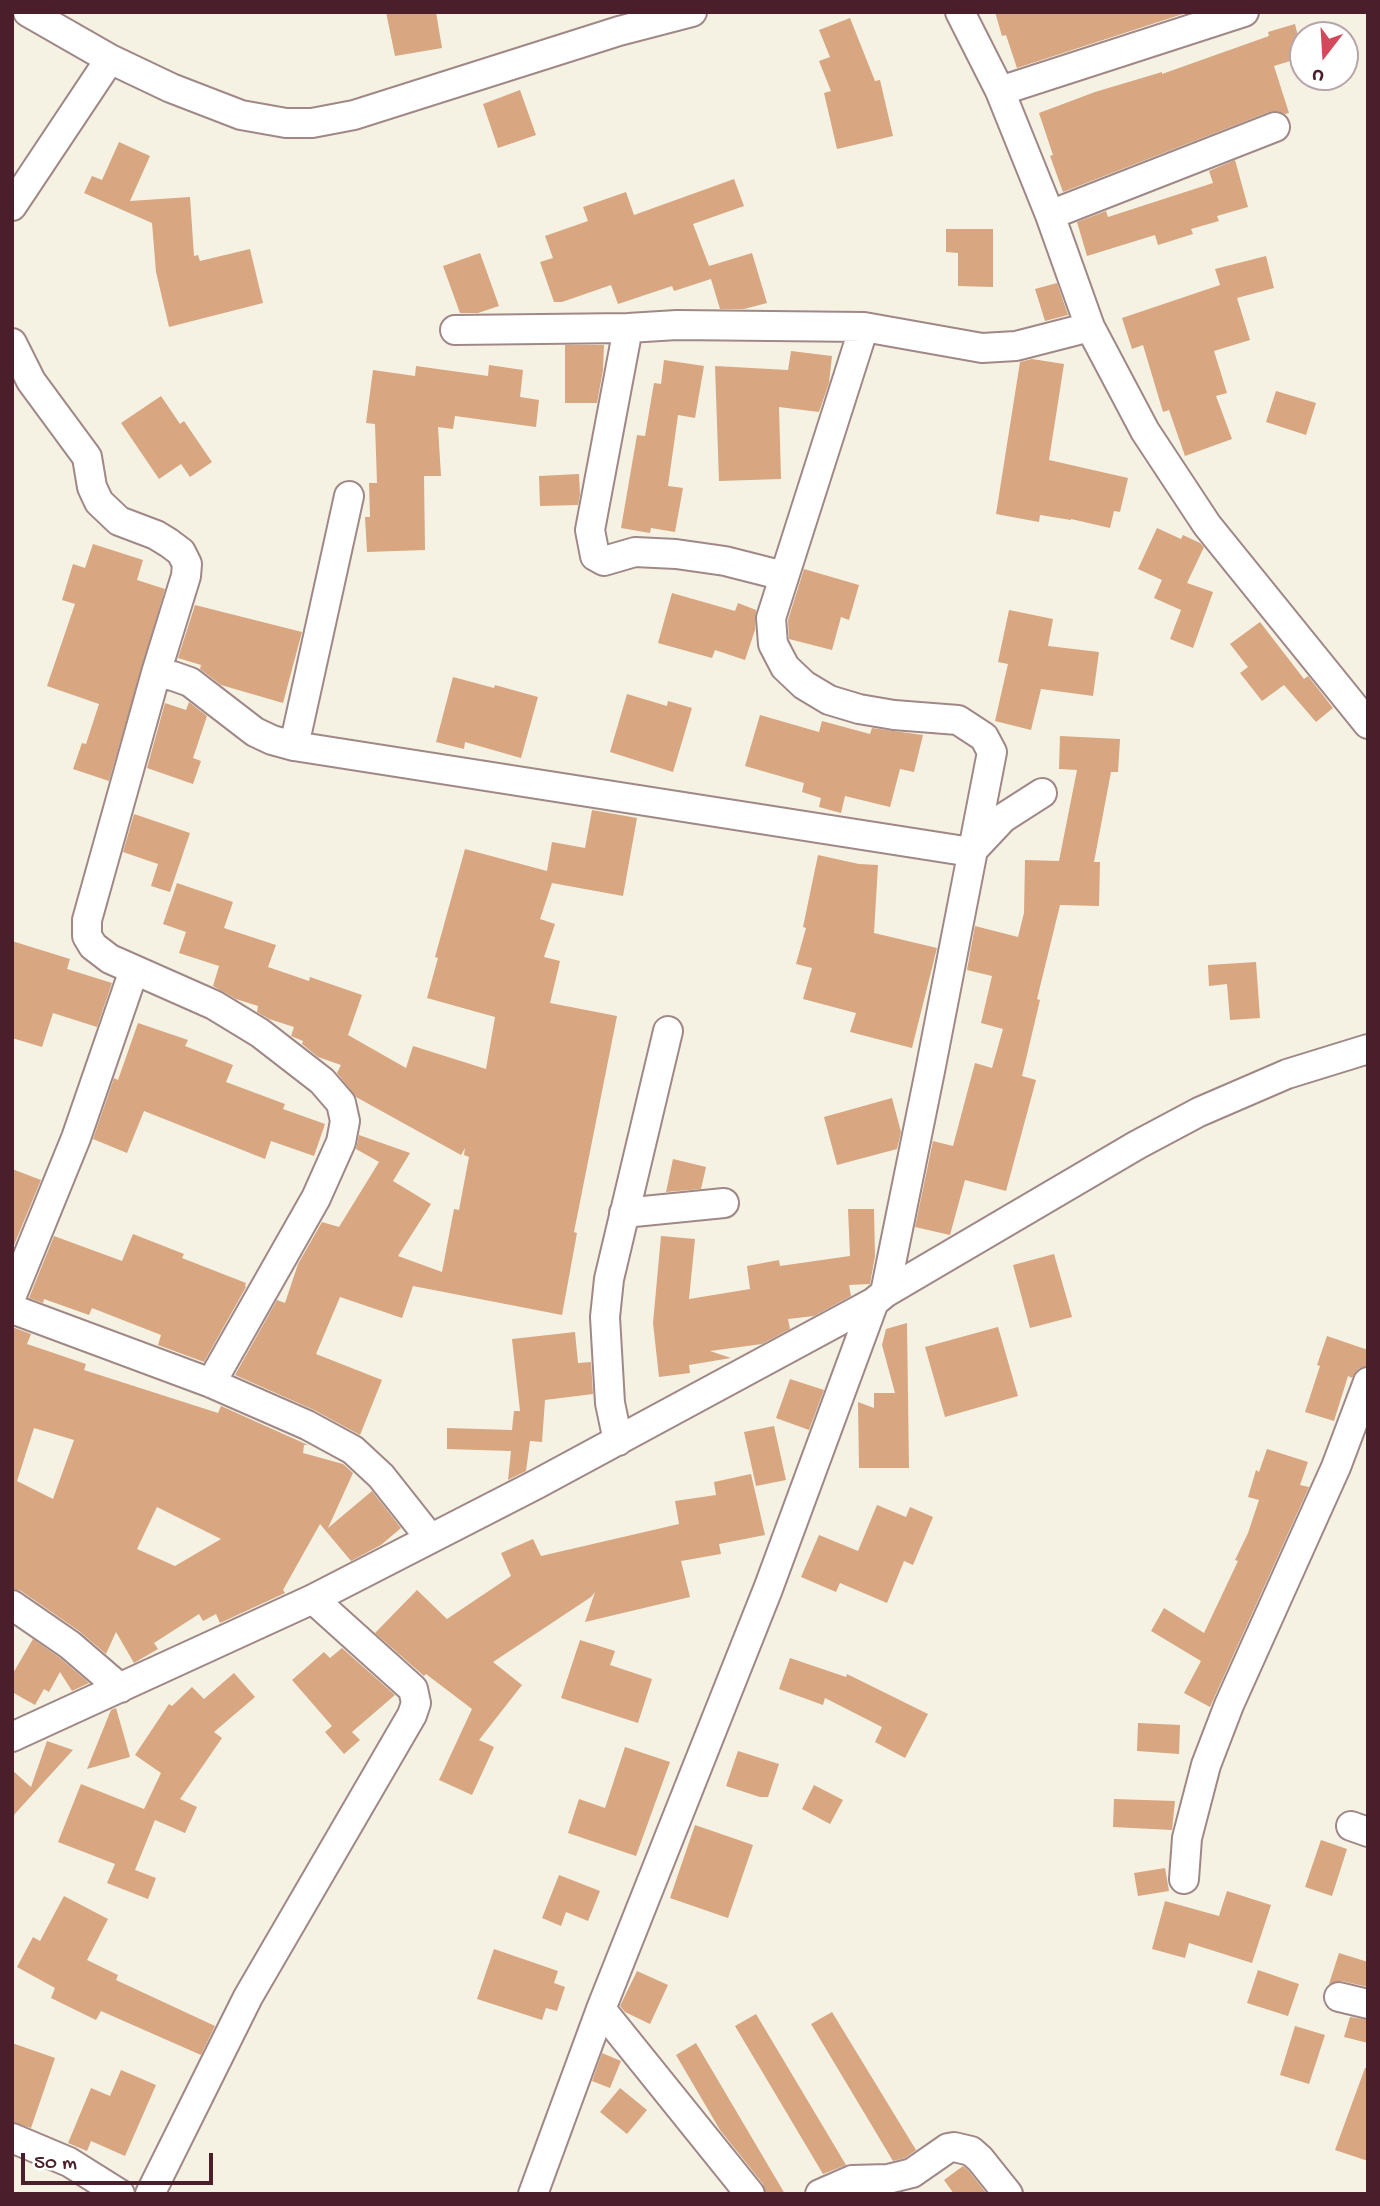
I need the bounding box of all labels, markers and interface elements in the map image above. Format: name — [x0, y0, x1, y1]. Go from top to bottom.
north arrow — [1289, 21, 1359, 91]
text: U — [1310, 62, 1327, 87]
scale bar — [24, 2140, 217, 2184]
text: 50 m — [34, 2152, 77, 2177]

